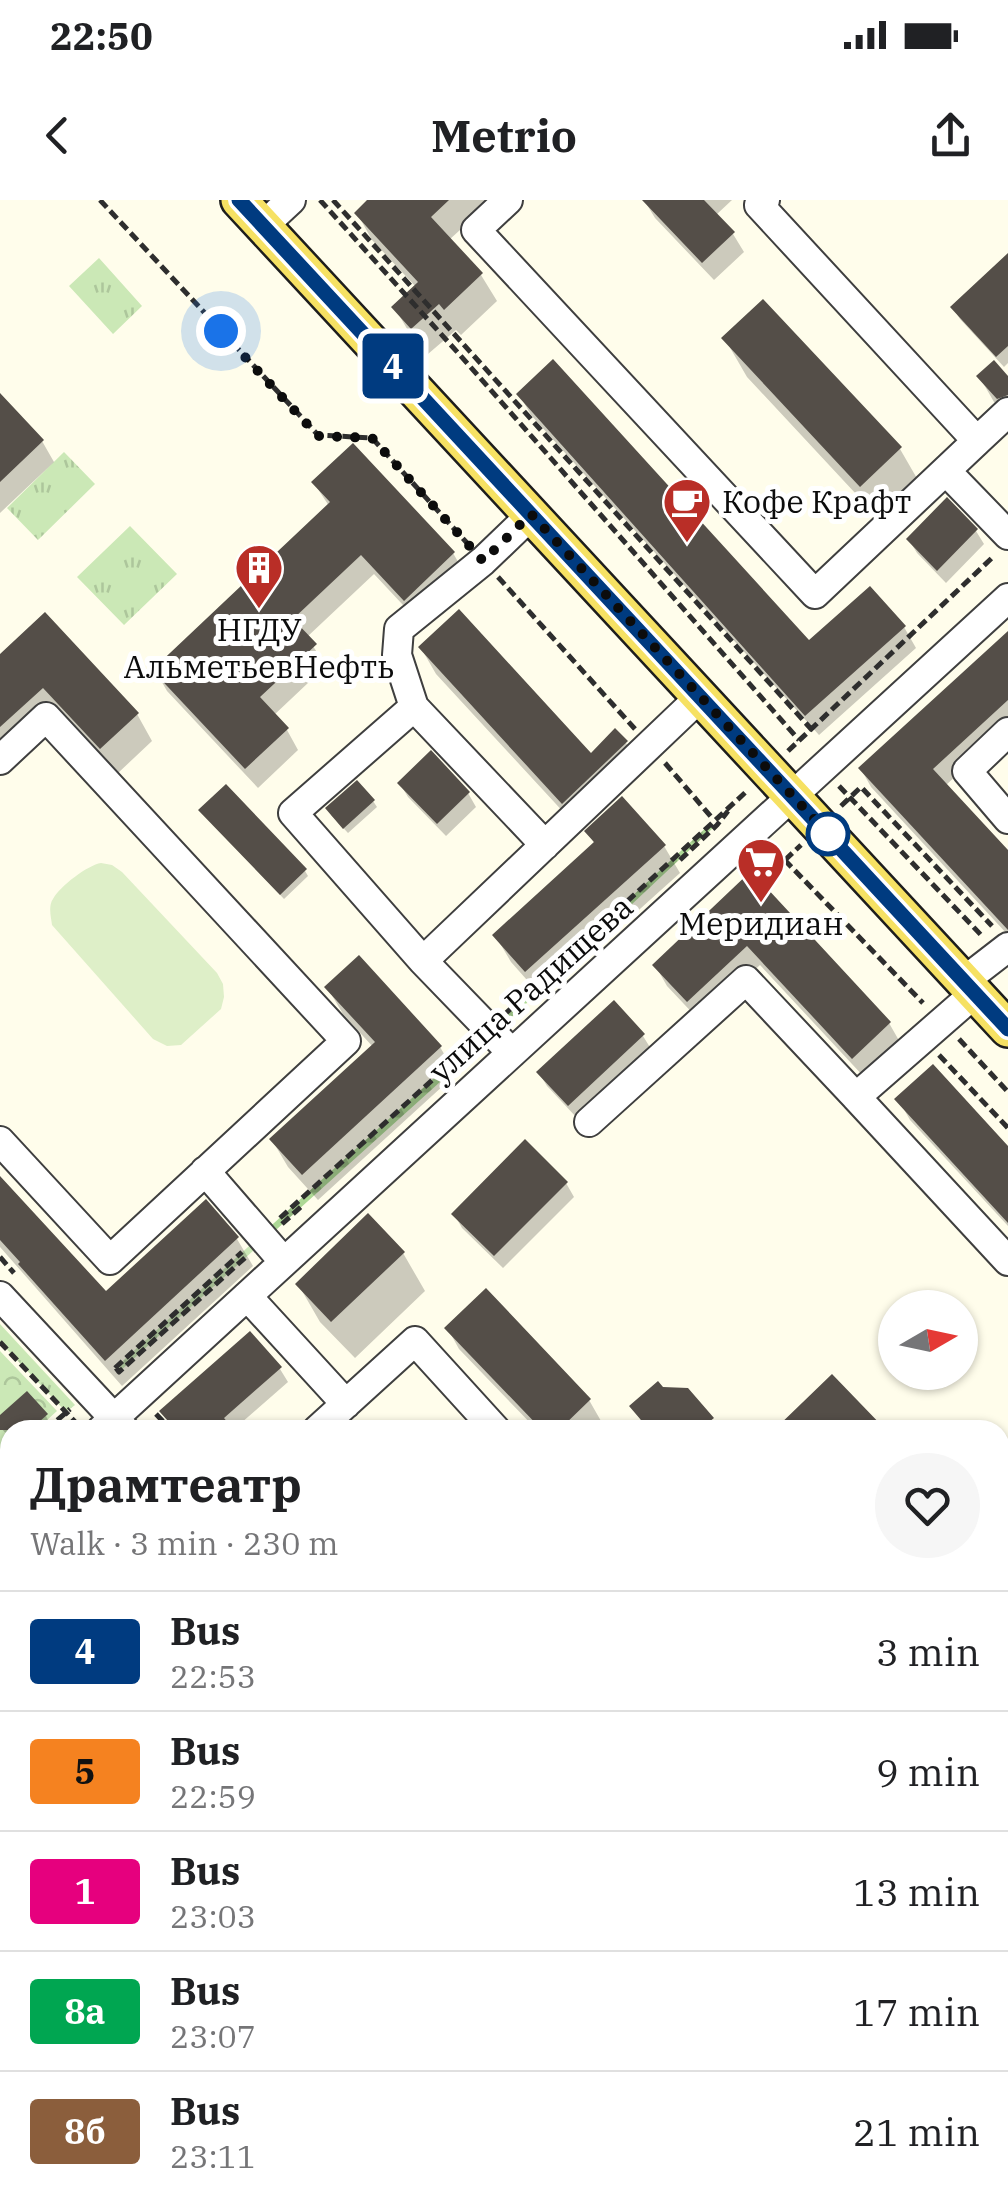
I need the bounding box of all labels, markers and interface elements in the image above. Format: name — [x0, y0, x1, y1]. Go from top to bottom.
text: 22:50 — [50, 11, 153, 60]
text: Metrio — [431, 106, 577, 164]
icon: back — [30, 108, 85, 163]
icon: share — [923, 108, 978, 163]
your location — [196, 306, 246, 356]
line badge: 4 — [360, 334, 426, 398]
text: 4 — [382, 343, 404, 389]
cafe icon: Кофе Крафт — [661, 476, 713, 544]
place label: Кофе Крафт — [722, 480, 911, 522]
building icon: НГДУ АльметьевНефть — [233, 542, 285, 610]
place label: НГДУ АльметьевНефть — [124, 608, 394, 687]
unlabelled marker — [807, 813, 849, 855]
supermarket icon: Меридиан — [735, 836, 787, 904]
street label: улица Радищева — [419, 885, 641, 1091]
place label: Меридиан — [678, 902, 844, 944]
north arrow — [878, 1290, 978, 1390]
map controls — [878, 1290, 978, 1390]
text: Драмтеатр — [30, 1453, 302, 1515]
button: heart — [875, 1453, 980, 1558]
text: Walk · 3 min · 230 m — [30, 1522, 338, 1564]
text: Bus — [170, 1606, 240, 1655]
text: 3 min — [876, 1627, 980, 1676]
text: 4 — [74, 1628, 96, 1674]
text: 22:53 — [170, 1655, 256, 1697]
text: Bus — [170, 1726, 240, 1775]
text: 9 min — [876, 1747, 980, 1796]
text: 5 — [74, 1748, 96, 1794]
text: 22:59 — [170, 1775, 256, 1817]
text: Bus — [170, 1846, 240, 1895]
text: 13 min — [853, 1867, 980, 1916]
text: 1 — [74, 1868, 96, 1914]
text: 23:03 — [170, 1895, 256, 1937]
text: Bus — [170, 1966, 240, 2015]
text: 17 min — [853, 1987, 980, 2036]
text: 8а — [65, 1988, 106, 2034]
text: 23:07 — [170, 2015, 256, 2057]
text: Bus — [170, 2086, 240, 2135]
text: 21 min — [853, 2107, 980, 2156]
text: 8б — [64, 2108, 106, 2154]
text: 23:11 — [170, 2135, 256, 2177]

